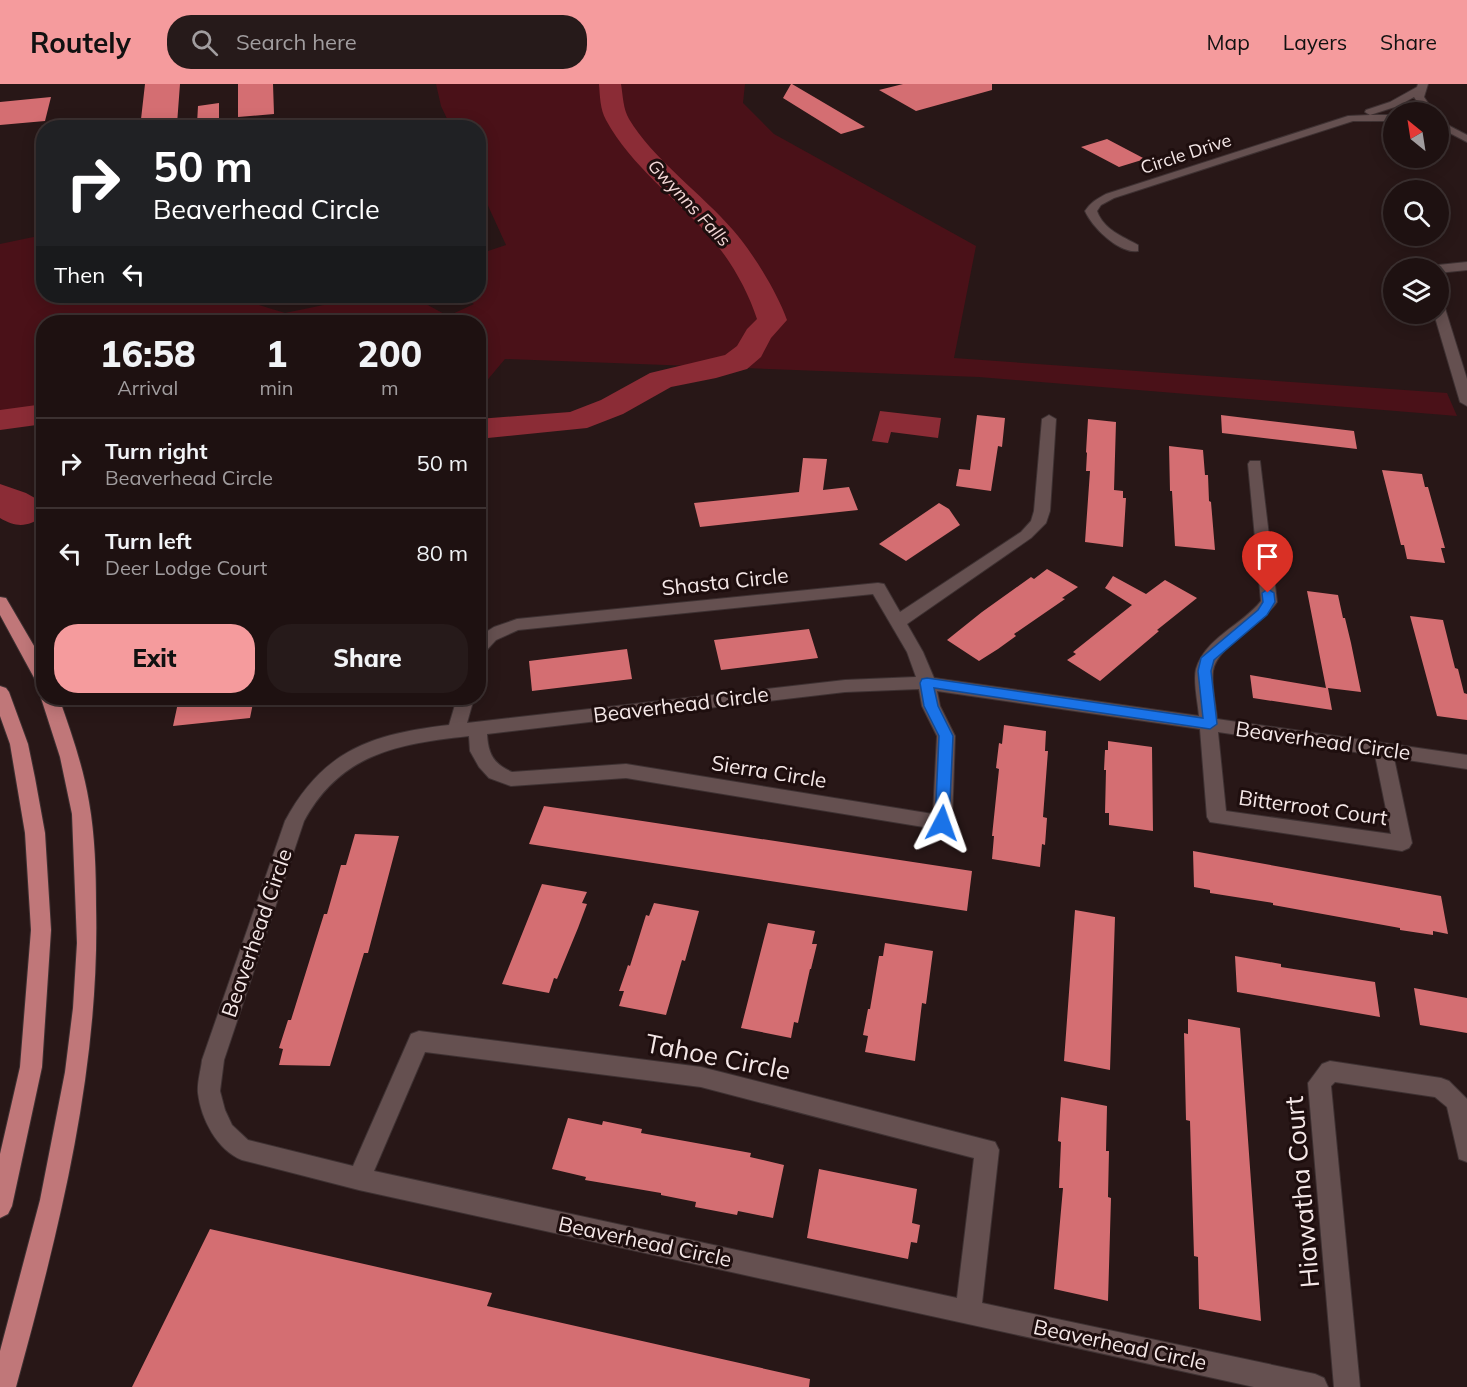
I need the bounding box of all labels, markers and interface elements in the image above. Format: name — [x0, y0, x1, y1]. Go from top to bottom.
search box — [167, 15, 587, 69]
text: Routely — [30, 25, 131, 60]
icon: search — [188, 26, 221, 59]
text: Search here — [236, 28, 357, 56]
text: Map — [1207, 29, 1250, 55]
text: Layers — [1283, 29, 1347, 55]
text: Share — [1380, 29, 1437, 55]
north arrow — [1383, 102, 1449, 168]
map controls — [1383, 102, 1449, 324]
street label: Circle Drive — [1138, 128, 1234, 179]
text: 50 m — [153, 140, 253, 193]
icon: right — [54, 144, 132, 222]
water label: Gwynns Falls — [643, 154, 736, 251]
button: search — [1383, 180, 1449, 246]
text: Beaverhead Circle — [153, 192, 380, 226]
icon: left — [117, 258, 150, 291]
button: layers — [1383, 258, 1449, 324]
text: Then — [54, 261, 105, 289]
text: 16:58 — [100, 331, 196, 376]
text: 1 — [266, 331, 287, 376]
text: 200 — [357, 331, 422, 376]
text: Arrival — [117, 375, 178, 400]
text: min — [259, 375, 294, 400]
text: m — [381, 375, 399, 400]
text: Turn right — [105, 437, 208, 465]
icon: right — [54, 447, 87, 480]
text: 50 m — [417, 449, 468, 477]
text: Beaverhead Circle — [105, 465, 273, 490]
text: Turn left — [105, 527, 192, 555]
pin — [1242, 531, 1293, 593]
icon: left — [54, 537, 87, 570]
text: 80 m — [417, 539, 468, 567]
icon: arrive — [1251, 540, 1284, 573]
text: Deer Lodge Court — [105, 555, 267, 580]
street label: Shasta Circle — [660, 561, 790, 601]
button: Exit — [54, 624, 255, 693]
button: Share — [267, 624, 468, 693]
street label: Beaverhead Circle — [592, 680, 770, 728]
street label: Beaverhead Circle — [1234, 715, 1412, 765]
street label: Sierra Circle — [710, 749, 829, 793]
street label: Bitterroot Court — [1237, 784, 1389, 830]
position arrow — [910, 791, 974, 855]
street label: Beaverhead Circle — [215, 845, 297, 1020]
street label: Tahoe Circle — [643, 1026, 793, 1087]
street label: Hiawatha Court — [1277, 1095, 1326, 1289]
street label: Beaverhead Circle — [556, 1210, 734, 1272]
street label: Beaverhead Circle — [1031, 1313, 1209, 1375]

